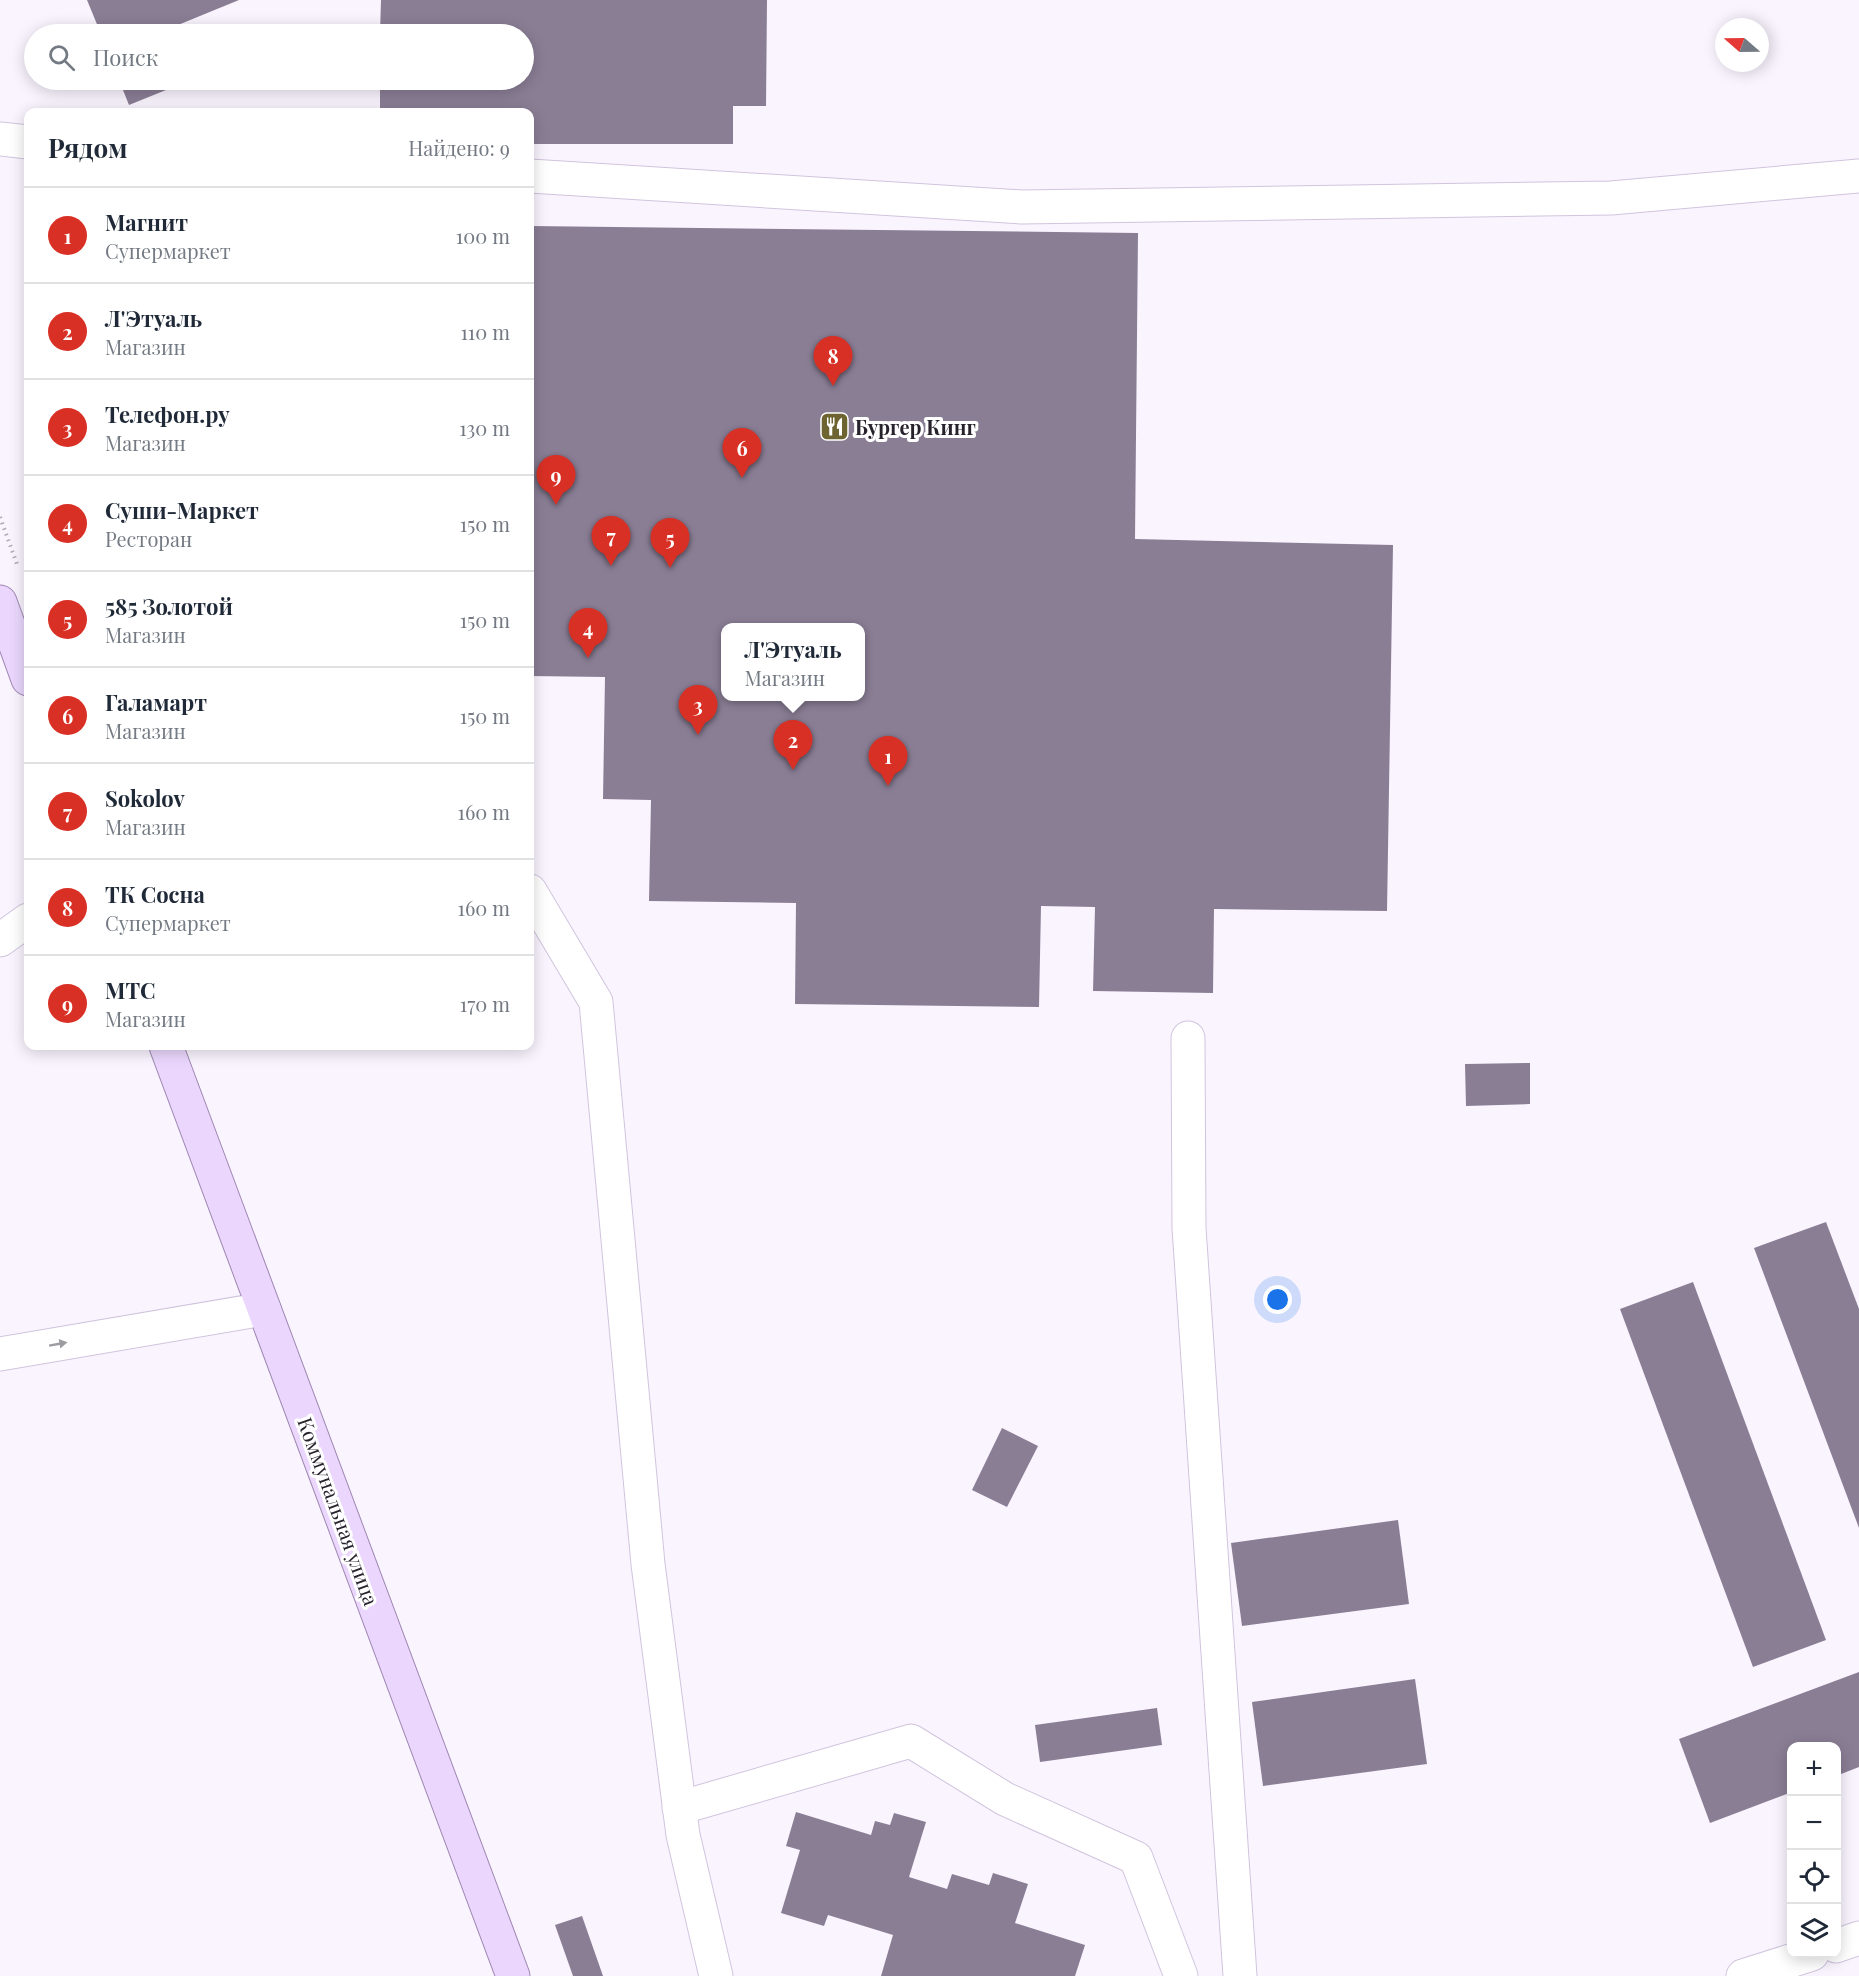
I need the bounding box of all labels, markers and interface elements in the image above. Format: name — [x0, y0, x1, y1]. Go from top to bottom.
north arrow — [1715, 18, 1769, 72]
search box — [24, 24, 534, 90]
icon: search — [45, 41, 78, 74]
text: Поиск — [93, 42, 158, 72]
text: Рядом — [48, 130, 127, 165]
text: Найдено: 9 — [408, 134, 510, 161]
text: Магнит — [105, 207, 188, 237]
text: 1 — [64, 222, 71, 249]
text: 100 m — [456, 222, 510, 249]
text: Супермаркет — [105, 237, 231, 264]
text: Л'Этуаль — [105, 303, 202, 333]
text: 2 — [62, 318, 73, 345]
text: 110 m — [460, 318, 510, 345]
text: Магазин — [105, 333, 186, 360]
pin: 8 — [814, 336, 852, 386]
text: Телефон.ру — [105, 399, 230, 429]
restaurant icon: Бургер Кинг — [818, 410, 850, 442]
place label: Бургер Кинг — [855, 413, 976, 440]
text: 3 — [63, 414, 72, 441]
text: 130 m — [459, 414, 510, 441]
pin: 6 — [722, 428, 762, 478]
text: Магазин — [105, 429, 186, 456]
pin: 9 — [536, 456, 576, 505]
text: Суши-Маркет — [105, 495, 259, 525]
text: 4 — [62, 510, 73, 537]
text: 150 m — [460, 510, 510, 537]
pin: 7 — [592, 516, 630, 566]
pin: 5 — [650, 518, 690, 568]
text: Ресторан — [105, 525, 192, 552]
text: 585 Золотой — [105, 591, 233, 621]
text: 5 — [63, 606, 72, 633]
text: 150 m — [460, 606, 510, 633]
pin: 4 — [568, 608, 608, 658]
text: Магазин — [105, 621, 186, 648]
popup — [721, 623, 865, 701]
text: Л'Этуаль — [744, 634, 842, 664]
text: Магазин — [744, 664, 825, 691]
pin: 3 — [678, 686, 718, 735]
text: Галамарт — [105, 687, 207, 717]
text: 6 — [62, 702, 73, 729]
text: 150 m — [460, 702, 510, 729]
text: Магазин — [105, 717, 186, 744]
pin: 2 — [774, 720, 812, 770]
pin: 1 — [868, 736, 908, 786]
text: Sokolov — [105, 783, 185, 813]
text: 7 — [63, 798, 72, 825]
text: 160 m — [458, 798, 510, 825]
text: Магазин — [105, 813, 186, 840]
text: ТК Сосна — [105, 879, 205, 909]
text: 8 — [62, 894, 73, 921]
text: 160 m — [458, 894, 510, 921]
text: Супермаркет — [105, 909, 231, 936]
text: МТС — [105, 975, 156, 1005]
text: 9 — [62, 990, 73, 1017]
text: 170 m — [460, 990, 510, 1017]
text: Магазин — [105, 1005, 186, 1032]
your location — [1263, 1285, 1292, 1314]
one-way arrow — [48, 1340, 67, 1349]
street label: Коммунальная улица — [292, 1413, 386, 1609]
map controls — [1787, 1742, 1841, 1958]
button: + — [1787, 1742, 1841, 1796]
button: − — [1787, 1796, 1841, 1850]
button: locate — [1787, 1850, 1841, 1904]
button: layers — [1787, 1904, 1841, 1958]

